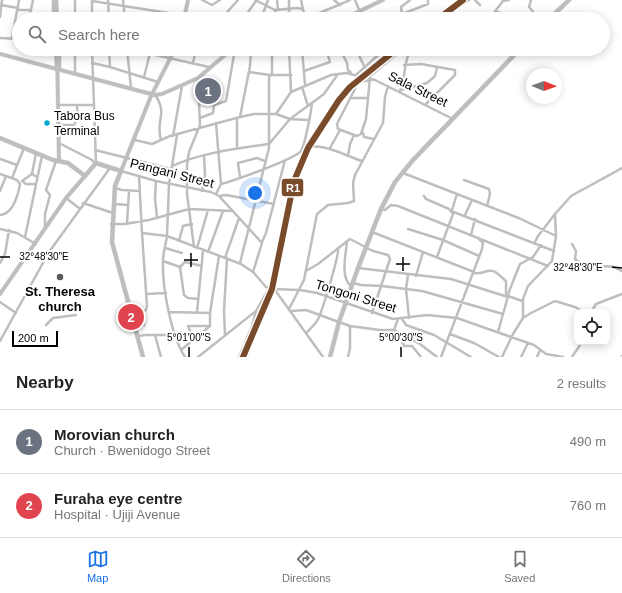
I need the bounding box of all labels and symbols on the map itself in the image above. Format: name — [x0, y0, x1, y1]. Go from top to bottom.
street label: Sala Street — [386, 68, 451, 110]
north arrow — [526, 68, 562, 104]
pin: 1 — [195, 76, 221, 106]
place label: Tabora Bus Terminal — [54, 109, 115, 138]
marker: Tabora Bus Terminal — [42, 118, 52, 128]
street label: Pangani Street — [128, 155, 216, 191]
line badge: R1 — [281, 178, 304, 197]
text: R1 — [286, 182, 300, 194]
your location — [245, 183, 265, 203]
text: 32°48'30"E — [19, 251, 69, 262]
text: 32°48'30"E — [553, 262, 603, 273]
marker: St. Theresa church — [55, 272, 65, 282]
street label: Tongoni Street — [314, 277, 399, 316]
place label: St. Theresa church — [25, 284, 96, 314]
pin: 2 — [118, 302, 144, 332]
scale bar — [12, 329, 58, 348]
text: 5°01'00"S — [167, 332, 211, 343]
text: 5°00'30"S — [379, 332, 423, 343]

